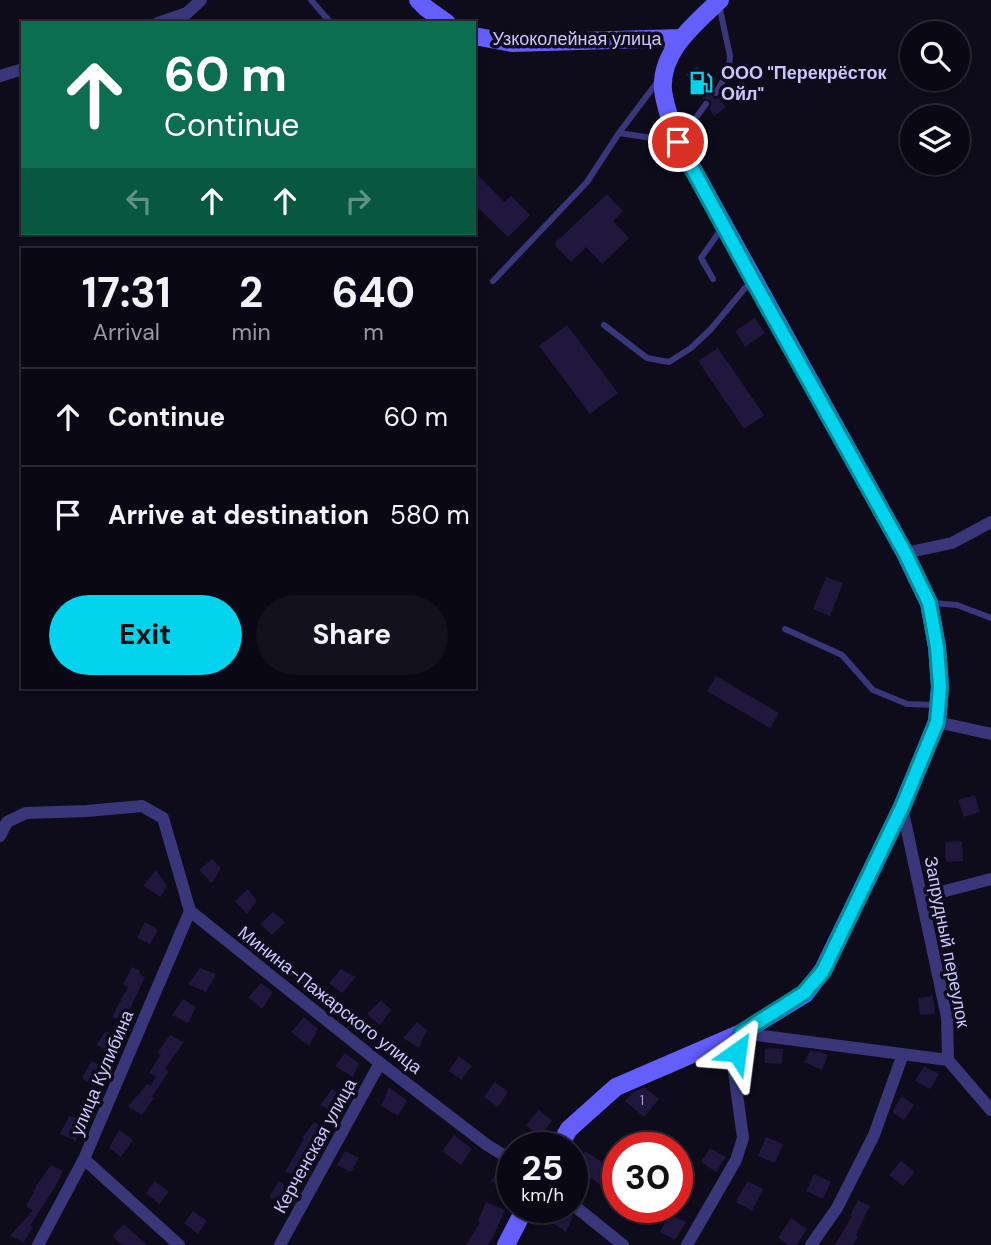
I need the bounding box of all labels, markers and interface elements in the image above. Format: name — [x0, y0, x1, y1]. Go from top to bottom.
map controls — [900, 21, 970, 175]
button: search — [900, 21, 970, 91]
street label: Узкоколейная улица — [493, 27, 662, 51]
text: 60 m — [164, 42, 287, 106]
icon: ahead — [49, 49, 140, 140]
place label: ООО "Перекрёсток Ойл" — [721, 61, 887, 106]
fuel station icon: ООО "Перекрёсток Ойл" — [687, 69, 715, 97]
text: Continue — [164, 104, 299, 146]
button: layers — [900, 105, 970, 175]
pin — [648, 112, 708, 172]
icon: arrive — [659, 123, 697, 161]
icon: left — [120, 182, 158, 220]
icon: ahead — [193, 182, 231, 220]
icon: ahead — [266, 182, 304, 220]
icon: right — [339, 182, 377, 220]
text: 17:31 — [82, 265, 171, 320]
text: 2 — [239, 265, 263, 320]
text: 640 — [332, 265, 415, 320]
text: Arrival — [93, 317, 160, 347]
text: min — [232, 317, 271, 347]
text: m — [363, 317, 384, 347]
icon: ahead — [49, 398, 87, 436]
text: Continue — [108, 400, 225, 434]
text: 60 m — [384, 400, 448, 434]
icon: arrive — [49, 496, 87, 534]
text: Arrive at destination — [108, 498, 369, 532]
text: 580 m — [390, 498, 470, 532]
button: Exit — [49, 595, 242, 675]
button: Share — [256, 595, 448, 675]
street label: Запрудный переулок — [919, 854, 975, 1030]
street label: Минина-Пажарского улица — [233, 921, 428, 1080]
street label: улица Кулибина — [65, 1006, 140, 1139]
position arrow — [700, 1015, 774, 1089]
street label: Керченская улица — [268, 1073, 363, 1218]
house number: 1 — [640, 1091, 644, 1109]
speed limit sign: 30 — [602, 1132, 693, 1223]
text: 25 — [522, 1145, 563, 1191]
text: km/h — [521, 1183, 564, 1207]

